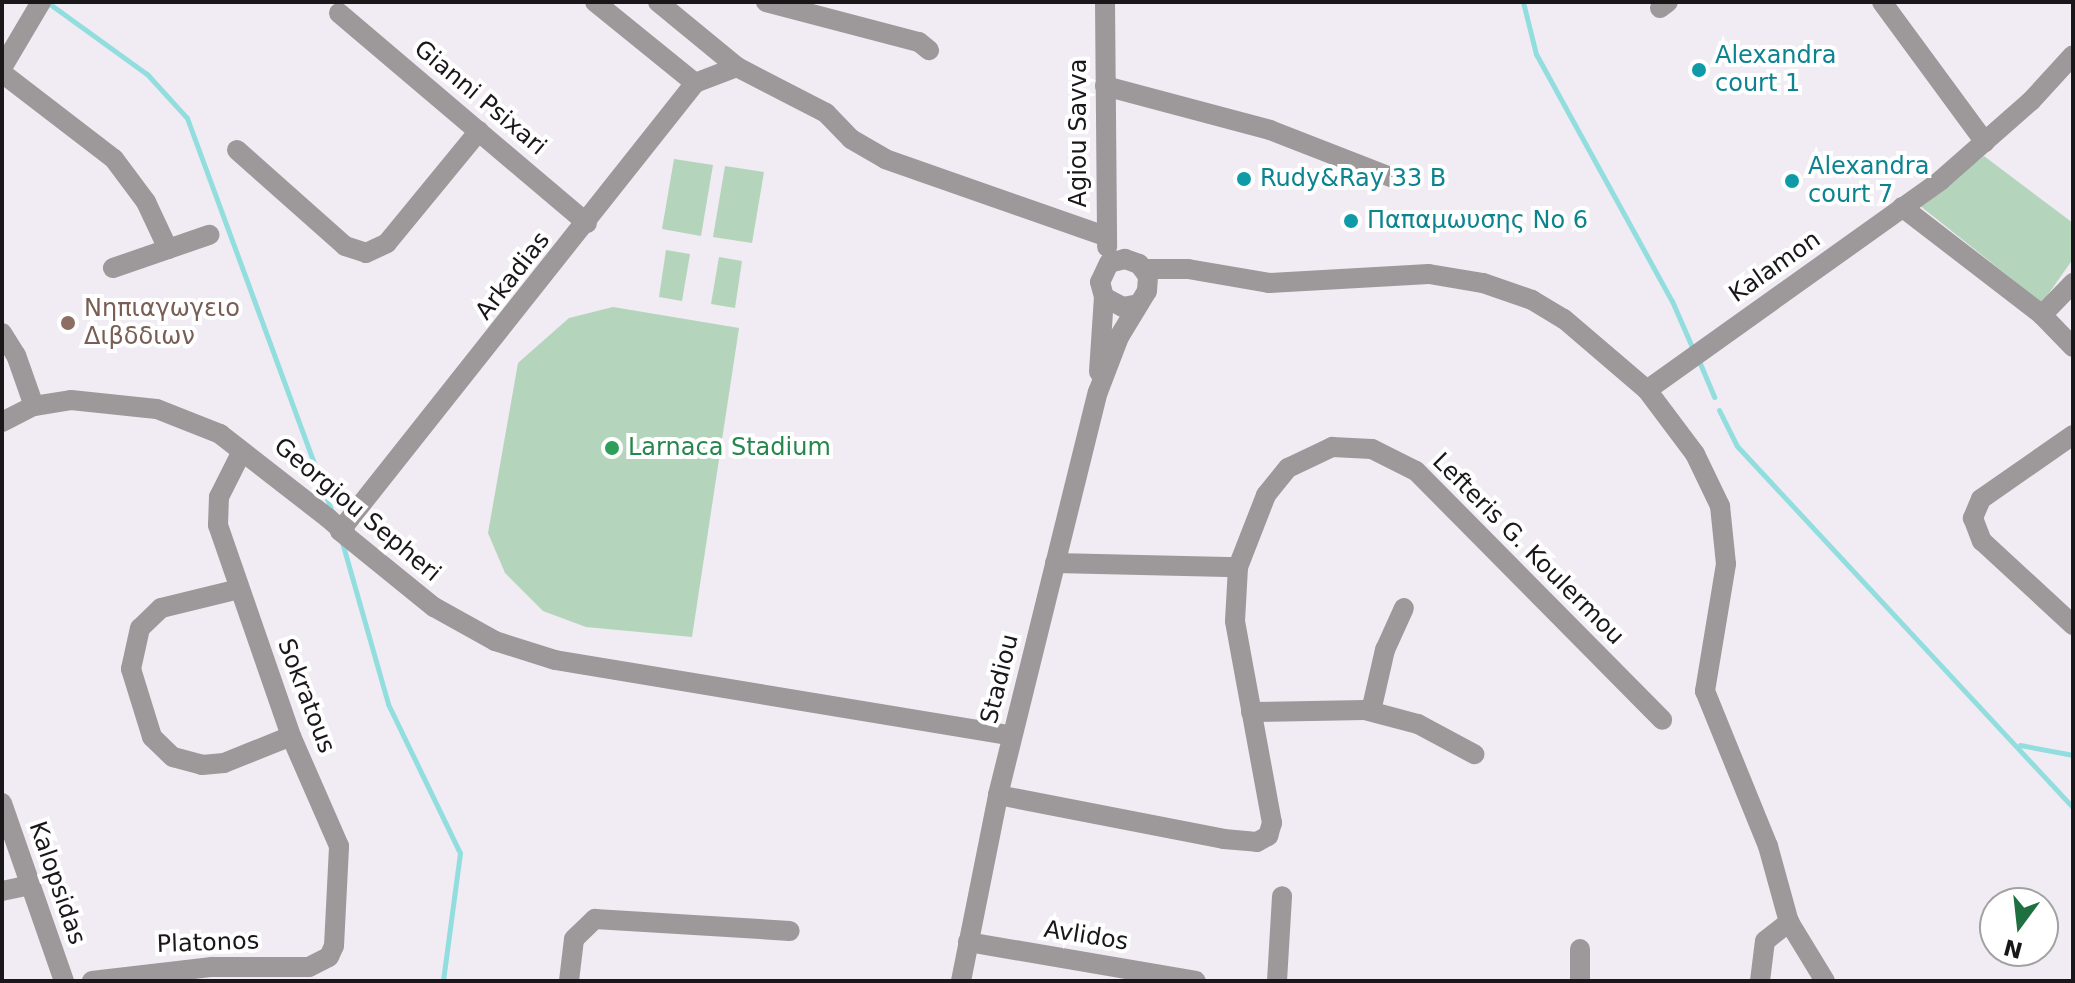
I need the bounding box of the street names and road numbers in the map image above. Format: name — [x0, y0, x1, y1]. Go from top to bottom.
street label: Gianni Psixari — [408, 34, 552, 162]
street label: Agiou Savva — [1065, 59, 1093, 207]
street label: Kalamon — [1724, 225, 1826, 309]
street label: Arkadias — [470, 226, 556, 326]
street label: Georgiou Sepheri — [268, 432, 446, 588]
street label: Lefteris G. Koulermou — [1426, 447, 1630, 651]
street label: Stadiou — [975, 631, 1025, 727]
street label: Sokratous — [271, 635, 341, 757]
street label: Kalopsidas — [23, 818, 91, 948]
street label: Avlidos — [1042, 915, 1130, 957]
street label: Platonos — [156, 927, 260, 959]

